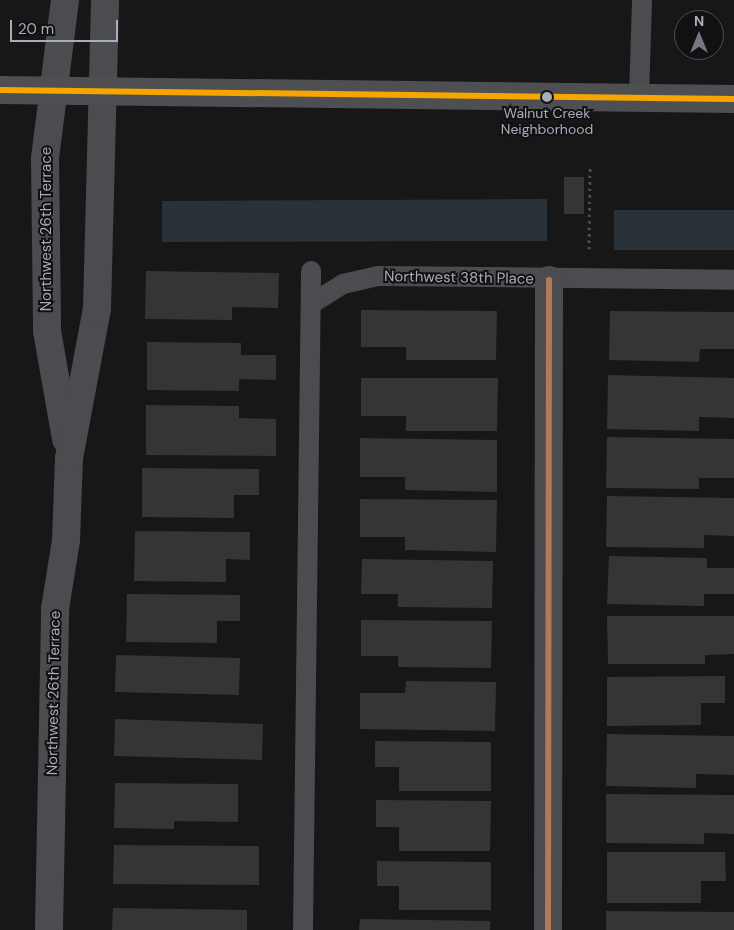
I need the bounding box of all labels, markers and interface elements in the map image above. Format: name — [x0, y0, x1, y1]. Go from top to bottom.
scale bar — [12, 10, 120, 42]
north arrow — [674, 10, 724, 60]
text: N — [694, 12, 704, 30]
text: 20 m — [18, 19, 54, 39]
marker: Walnut Creek Neighborhood — [542, 92, 552, 102]
place label: Walnut Creek Neighborhood — [501, 105, 593, 138]
street label: Northwest 26th Terrace — [38, 147, 56, 311]
street label: Northwest 38th Place — [384, 268, 534, 288]
street label: Northwest 26th Terrace — [44, 611, 64, 775]

